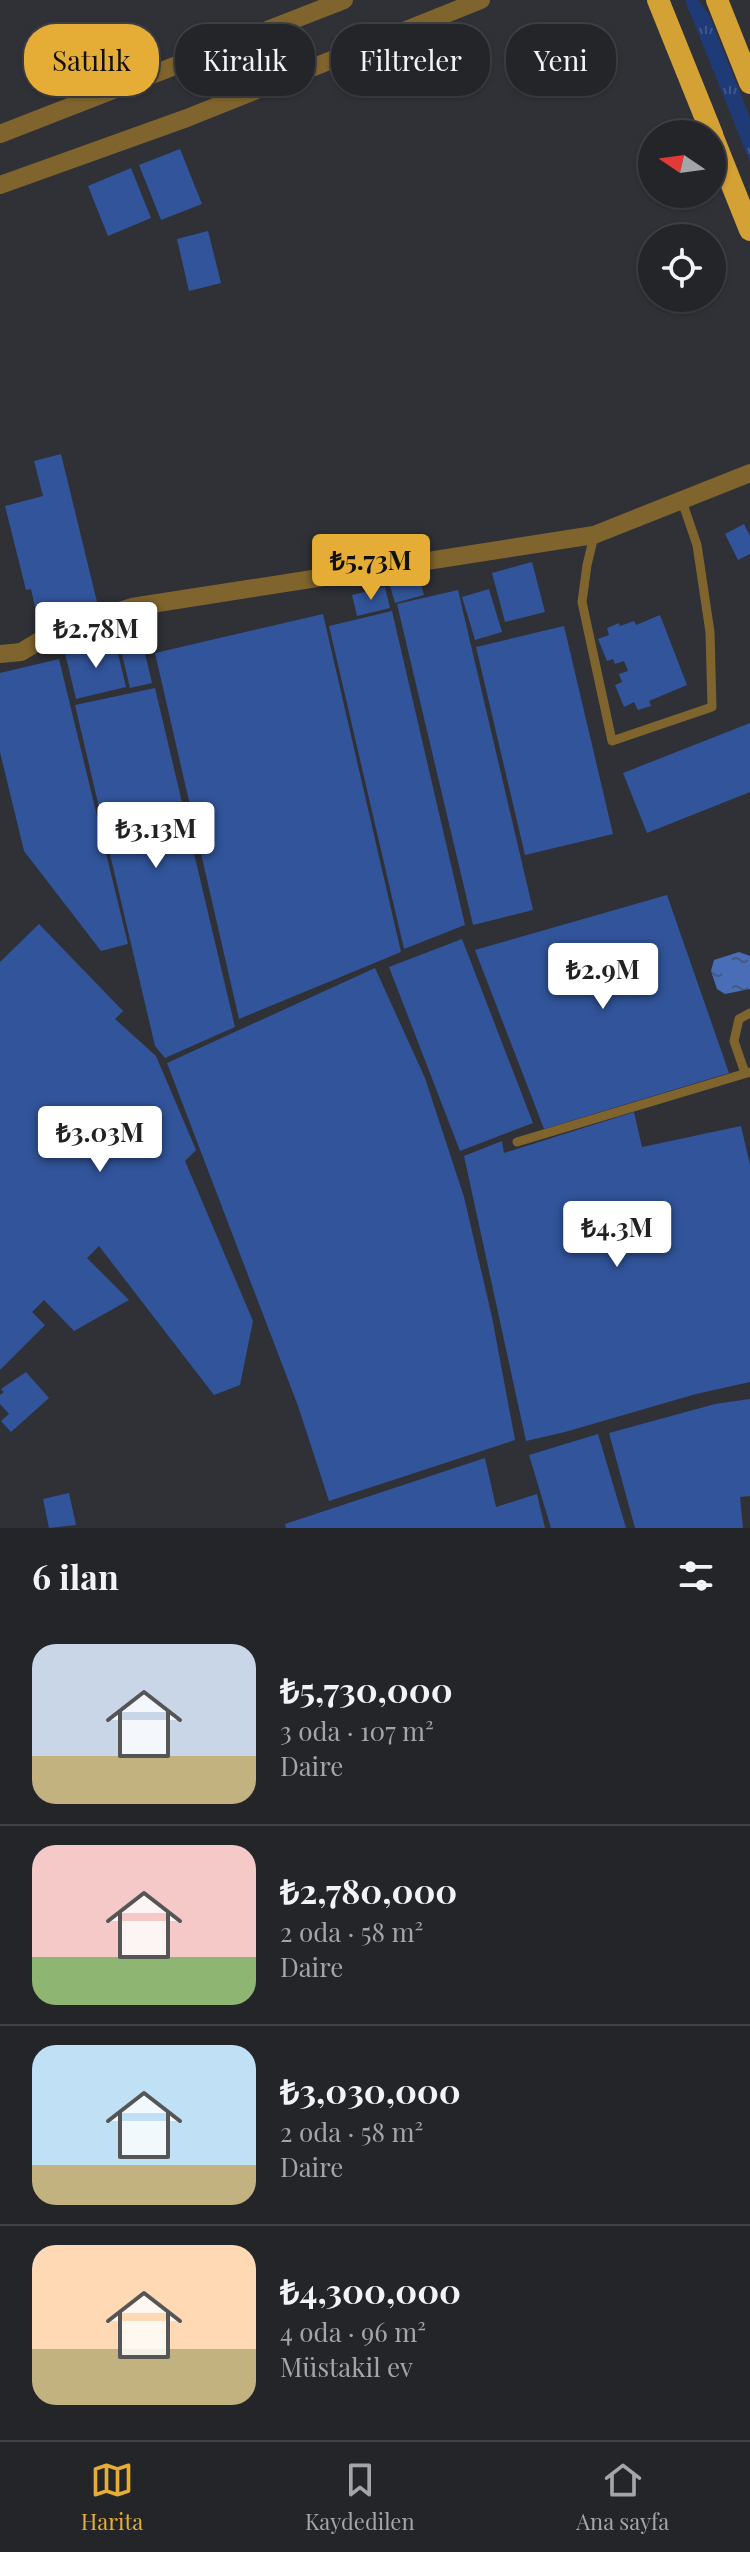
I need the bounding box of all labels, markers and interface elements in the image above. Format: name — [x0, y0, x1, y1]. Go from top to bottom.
chip: Satılık — [24, 24, 159, 96]
chip: Kiralık — [175, 24, 315, 96]
chip: Filtreler — [331, 24, 490, 96]
chip: Yeni — [506, 24, 616, 96]
north arrow — [638, 120, 726, 208]
map controls — [638, 120, 726, 312]
button: locate — [638, 224, 726, 312]
pin: ₺5.73M — [306, 534, 436, 602]
text: ₺5.73M — [330, 542, 412, 577]
pin: ₺2.78M — [31, 602, 161, 670]
text: ₺2.78M — [53, 610, 139, 645]
pin: ₺3.13M — [91, 802, 221, 870]
text: ₺3.13M — [115, 810, 197, 845]
pin: ₺2.9M — [547, 943, 659, 1011]
text: ₺2.9M — [566, 951, 640, 986]
pin: ₺3.03M — [35, 1106, 165, 1174]
text: ₺3.03M — [56, 1114, 144, 1149]
pin: ₺4.3M — [561, 1201, 673, 1269]
text: ₺4.3M — [581, 1209, 653, 1244]
text: 6 ilan — [32, 1553, 119, 1599]
icon: filters — [674, 1554, 718, 1598]
text: ₺5,730,000 — [280, 1666, 453, 1712]
icon: home — [96, 1676, 192, 1772]
text: 3 oda · 107 m² — [280, 1713, 434, 1748]
text: Daire — [280, 1748, 343, 1783]
text: ₺2,780,000 — [280, 1867, 457, 1913]
icon: home — [96, 1877, 192, 1973]
text: 2 oda · 58 m² — [280, 1914, 423, 1949]
text: Daire — [280, 1949, 343, 1984]
text: ₺3,030,000 — [280, 2067, 461, 2113]
icon: home — [96, 2077, 192, 2173]
text: 2 oda · 58 m² — [280, 2114, 423, 2149]
text: Daire — [280, 2149, 343, 2184]
text: ₺4,300,000 — [280, 2267, 461, 2313]
icon: home — [96, 2277, 192, 2373]
text: 4 oda · 96 m² — [280, 2314, 426, 2349]
text: Müstakil ev — [280, 2349, 413, 2384]
tab: Harita — [81, 2458, 143, 2536]
tab: Kaydedilen — [305, 2458, 415, 2536]
tab: Ana sayfa — [576, 2458, 669, 2536]

